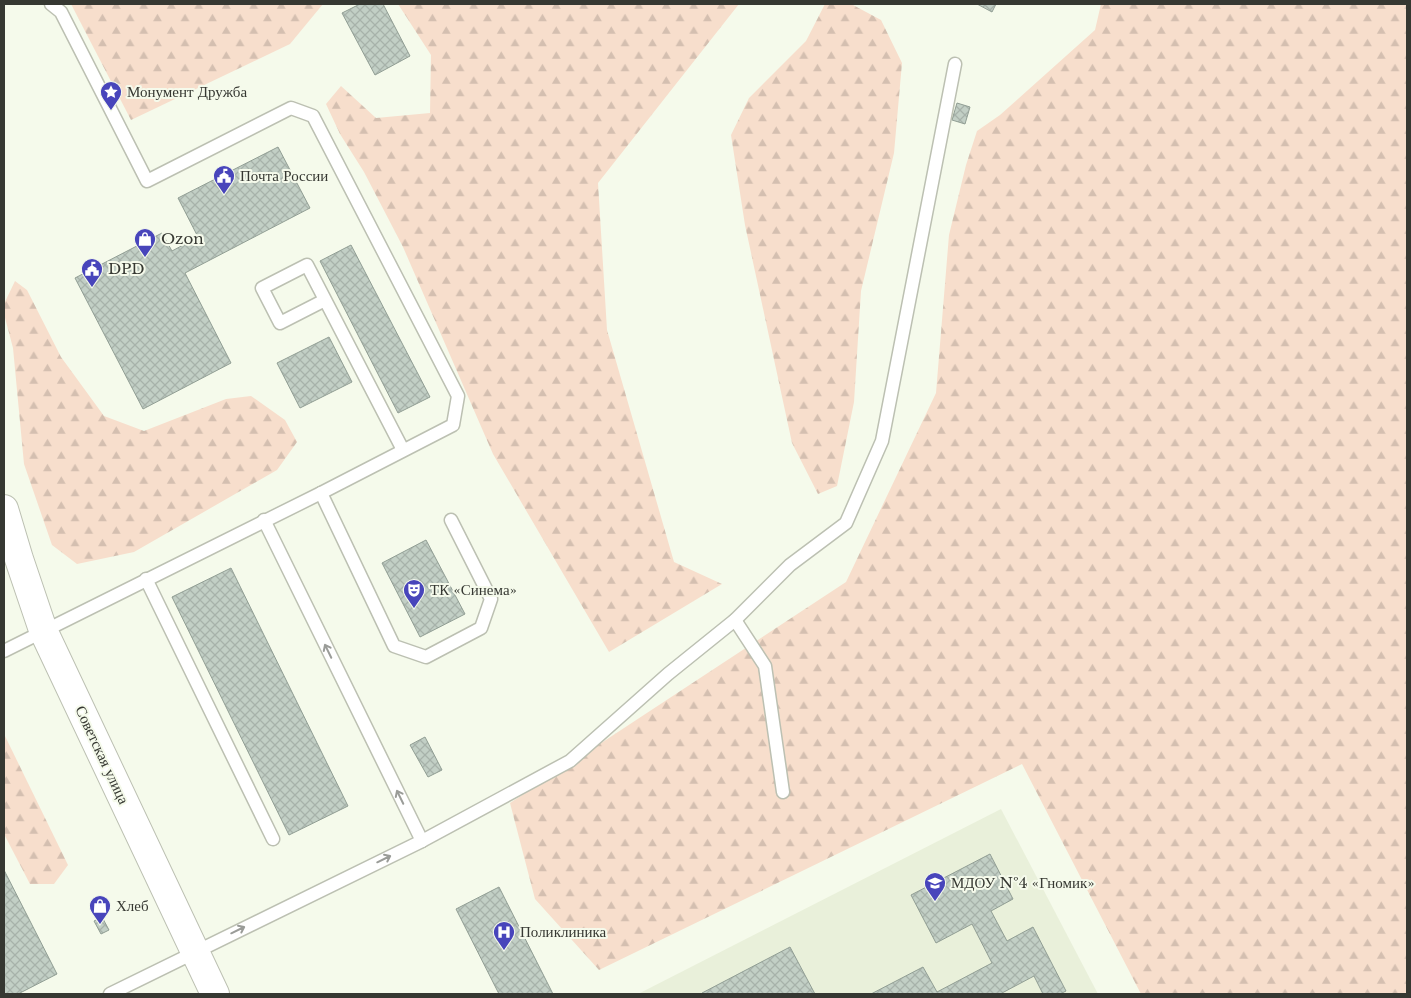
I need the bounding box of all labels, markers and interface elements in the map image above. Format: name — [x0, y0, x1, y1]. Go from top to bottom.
place icon: Монумент Дружба — [99, 80, 123, 111]
place label: Монумент Дружба — [127, 82, 247, 101]
public building icon: Почта России — [212, 164, 236, 195]
place label: Почта России — [240, 166, 328, 185]
shop icon: Ozon — [133, 227, 157, 258]
place label: Ozon — [161, 229, 204, 248]
public building icon: DPD — [80, 257, 104, 288]
place label: DPD — [108, 259, 145, 278]
theatre icon: ТК «Синема» — [402, 578, 426, 609]
place label: ТК «Синема» — [430, 580, 517, 599]
one-way arrow — [323, 644, 332, 659]
street label: Советская улица — [71, 703, 134, 807]
one-way arrow — [395, 790, 404, 805]
one-way arrow — [376, 853, 391, 863]
school or university icon: МДОУ №4 «Гномик» — [923, 871, 947, 902]
place label: МДОУ №4 «Гномик» — [951, 873, 1095, 892]
shop icon: Хлеб — [88, 894, 112, 925]
place label: Хлеб — [116, 896, 149, 915]
hospital icon: Поликлиника — [492, 920, 516, 951]
place label: Поликлиника — [520, 922, 607, 941]
one-way arrow — [230, 925, 245, 934]

